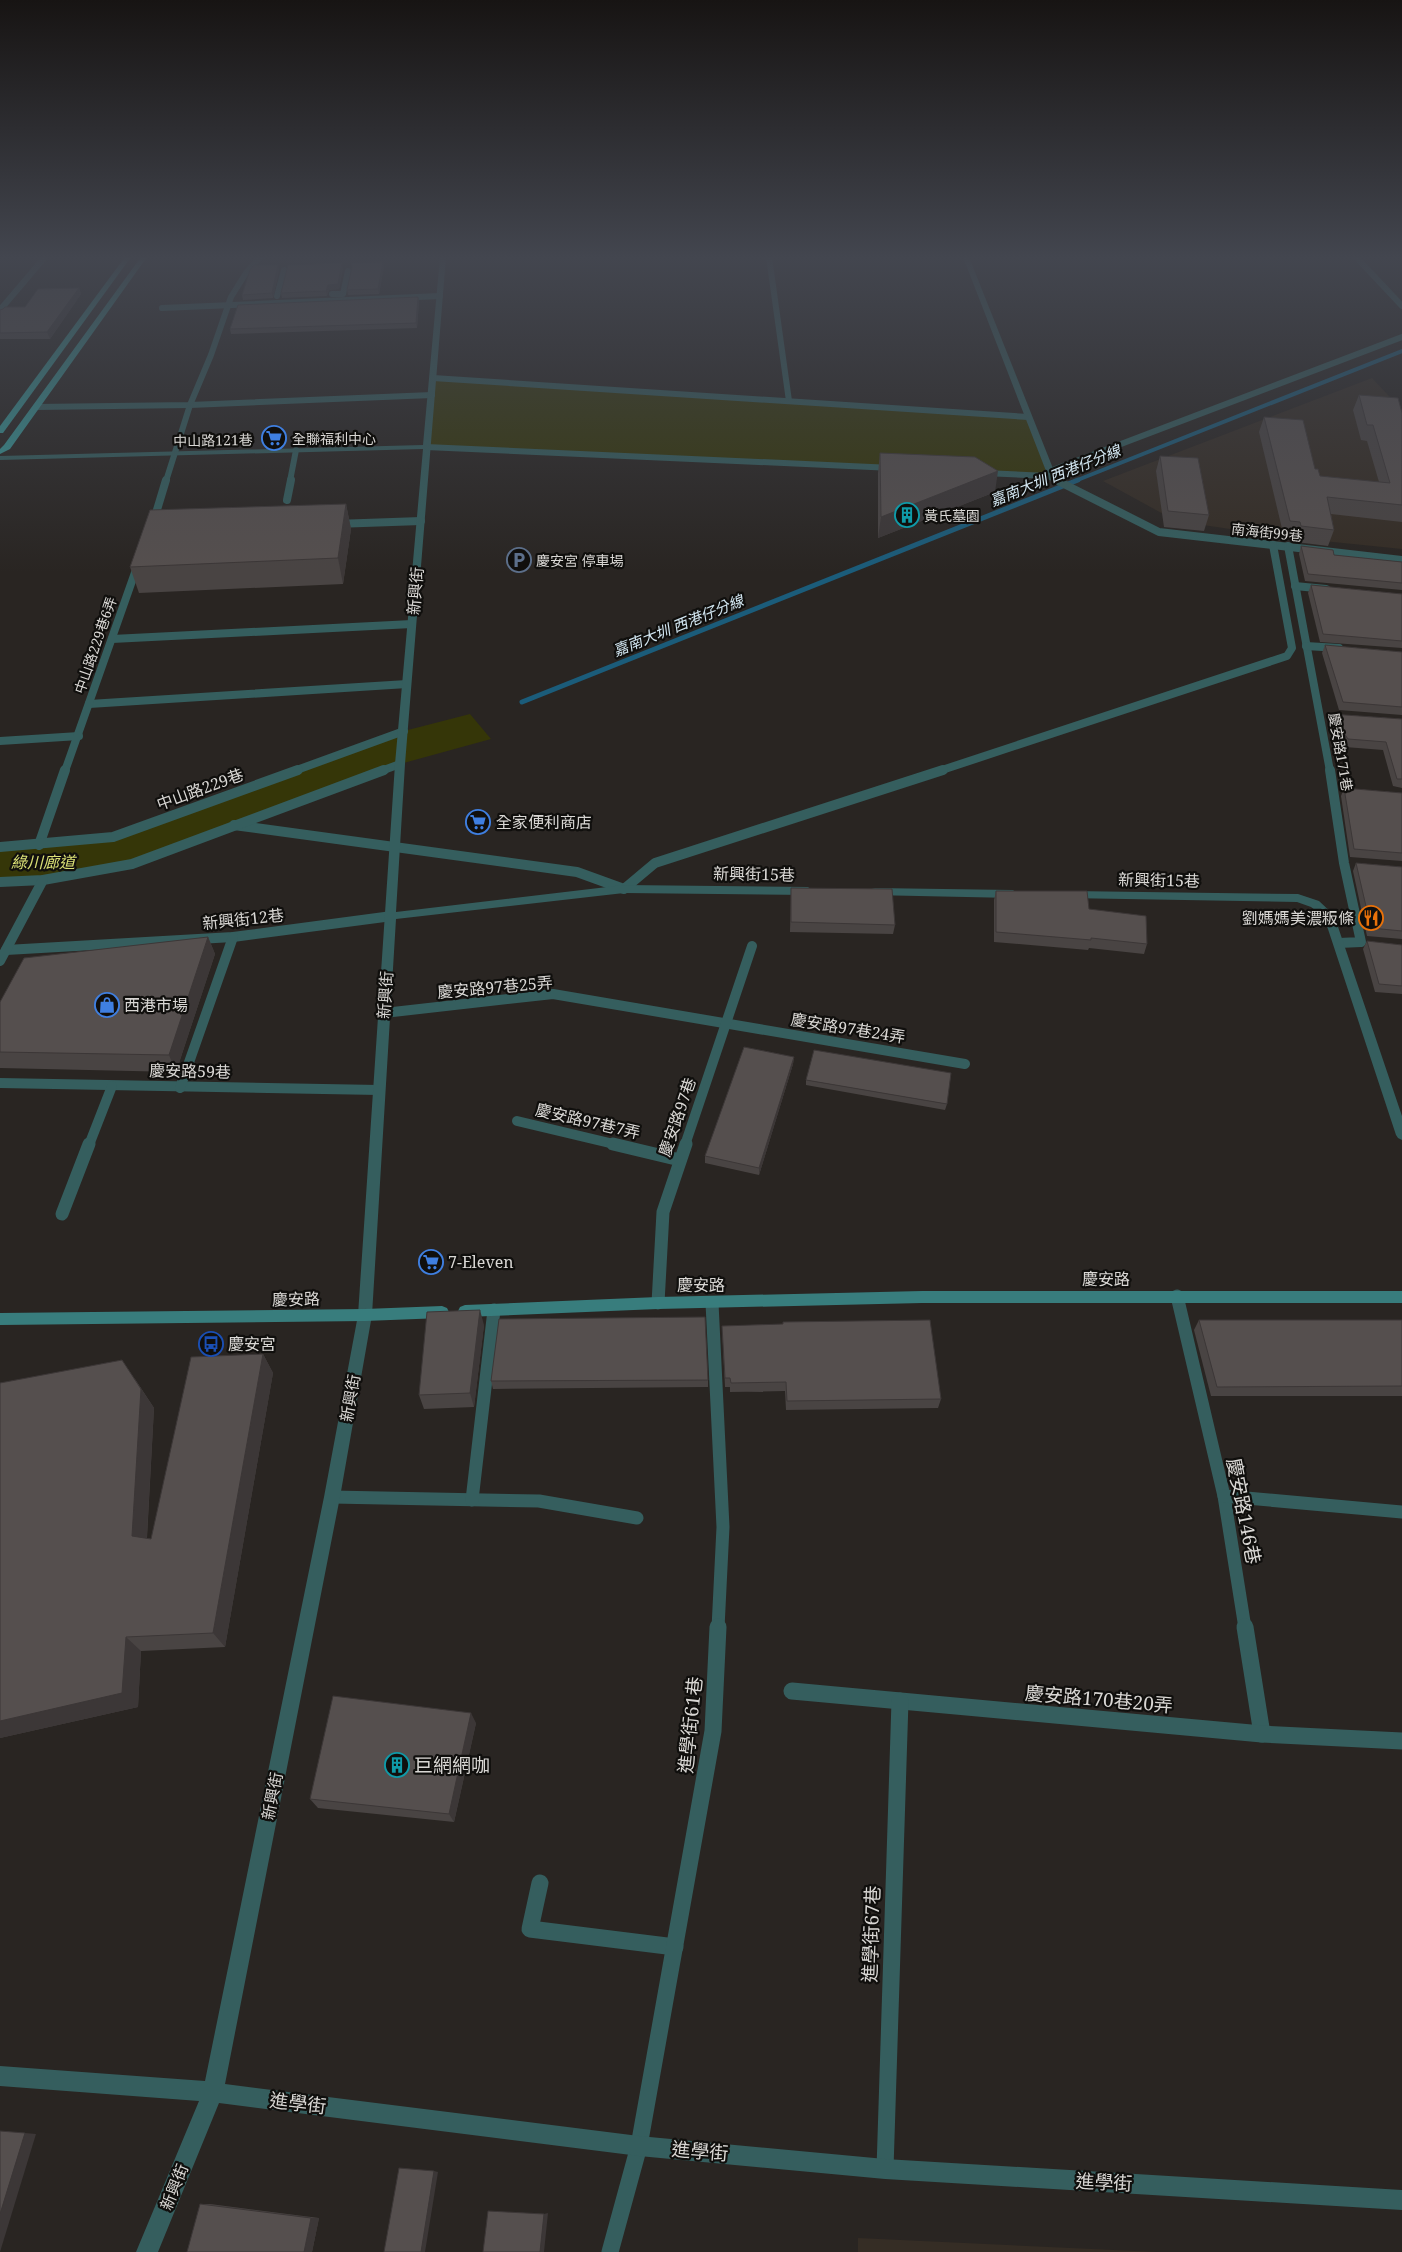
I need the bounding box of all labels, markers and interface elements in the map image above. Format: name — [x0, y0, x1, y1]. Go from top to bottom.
supermarket icon: 全聯福利中心 — [261, 425, 287, 451]
place label: 全聯福利中心 — [292, 429, 376, 448]
street label: 中山路121巷 — [173, 430, 253, 450]
water label: 嘉南大圳 西港仔分線 — [987, 439, 1125, 510]
building icon: 黃氏墓園 — [894, 502, 920, 528]
place label: 黃氏墓園 — [924, 506, 980, 525]
street label: 南海街99巷 — [1230, 519, 1304, 545]
parking icon: 慶安宮 停車場 — [506, 547, 532, 573]
place label: 慶安宮 停車場 — [536, 551, 624, 570]
street label: 新興街 — [402, 566, 428, 616]
water label: 嘉南大圳 西港仔分線 — [610, 589, 748, 660]
street label: 中山路229巷6弄 — [70, 594, 120, 696]
street label: 慶安路171巷 — [1325, 711, 1357, 793]
street label: 中山路229巷 — [154, 763, 246, 815]
supermarket icon: 全家便利商店 — [465, 809, 491, 835]
place label: 全家便利商店 — [496, 811, 592, 833]
park label: 綠川廊道 — [11, 851, 77, 873]
street label: 新興街15巷 — [713, 862, 795, 886]
street label: 新興街15巷 — [1118, 868, 1200, 892]
street label: 新興街12巷 — [201, 904, 285, 934]
restaurant icon: 劉媽媽美濃粄條 — [1358, 905, 1384, 931]
place label: 劉媽媽美濃粄條 — [1242, 907, 1354, 929]
street label: 新興街 — [372, 970, 398, 1020]
street label: 慶安路97巷25弄 — [436, 971, 554, 1003]
shop icon: 西港市場 — [94, 992, 120, 1018]
place label: 西港市場 — [124, 994, 188, 1016]
street label: 慶安路97巷24弄 — [789, 1008, 907, 1048]
street label: 慶安路59巷 — [149, 1059, 231, 1083]
street label: 慶安路97巷 — [653, 1075, 701, 1159]
street label: 慶安路97巷7弄 — [533, 1098, 643, 1144]
supermarket icon: 7-Eleven — [418, 1249, 444, 1275]
place label: 7-Eleven — [448, 1251, 514, 1273]
street label: 慶安路 — [1082, 1268, 1130, 1290]
street label: 慶安路 — [677, 1274, 725, 1296]
street label: 慶安路 — [272, 1288, 320, 1310]
bus stop icon: 慶安宮 — [198, 1331, 224, 1357]
place label: 慶安宮 — [228, 1333, 276, 1355]
street label: 新興街 — [335, 1372, 365, 1424]
street label: 慶安路146巷 — [1221, 1456, 1267, 1566]
street label: 進學街61巷 — [672, 1675, 708, 1775]
street label: 慶安路170巷20弄 — [1024, 1680, 1174, 1718]
building icon: 巨網網咖 — [384, 1752, 410, 1778]
place label: 巨網網咖 — [414, 1752, 490, 1778]
street label: 新興街 — [257, 1770, 287, 1822]
street label: 進學街67巷 — [856, 1885, 886, 1983]
street label: 進學街 — [268, 2087, 328, 2119]
street label: 進學街 — [670, 2136, 730, 2166]
street label: 新興街 — [155, 2161, 193, 2213]
street label: 進學街 — [1075, 2168, 1133, 2196]

